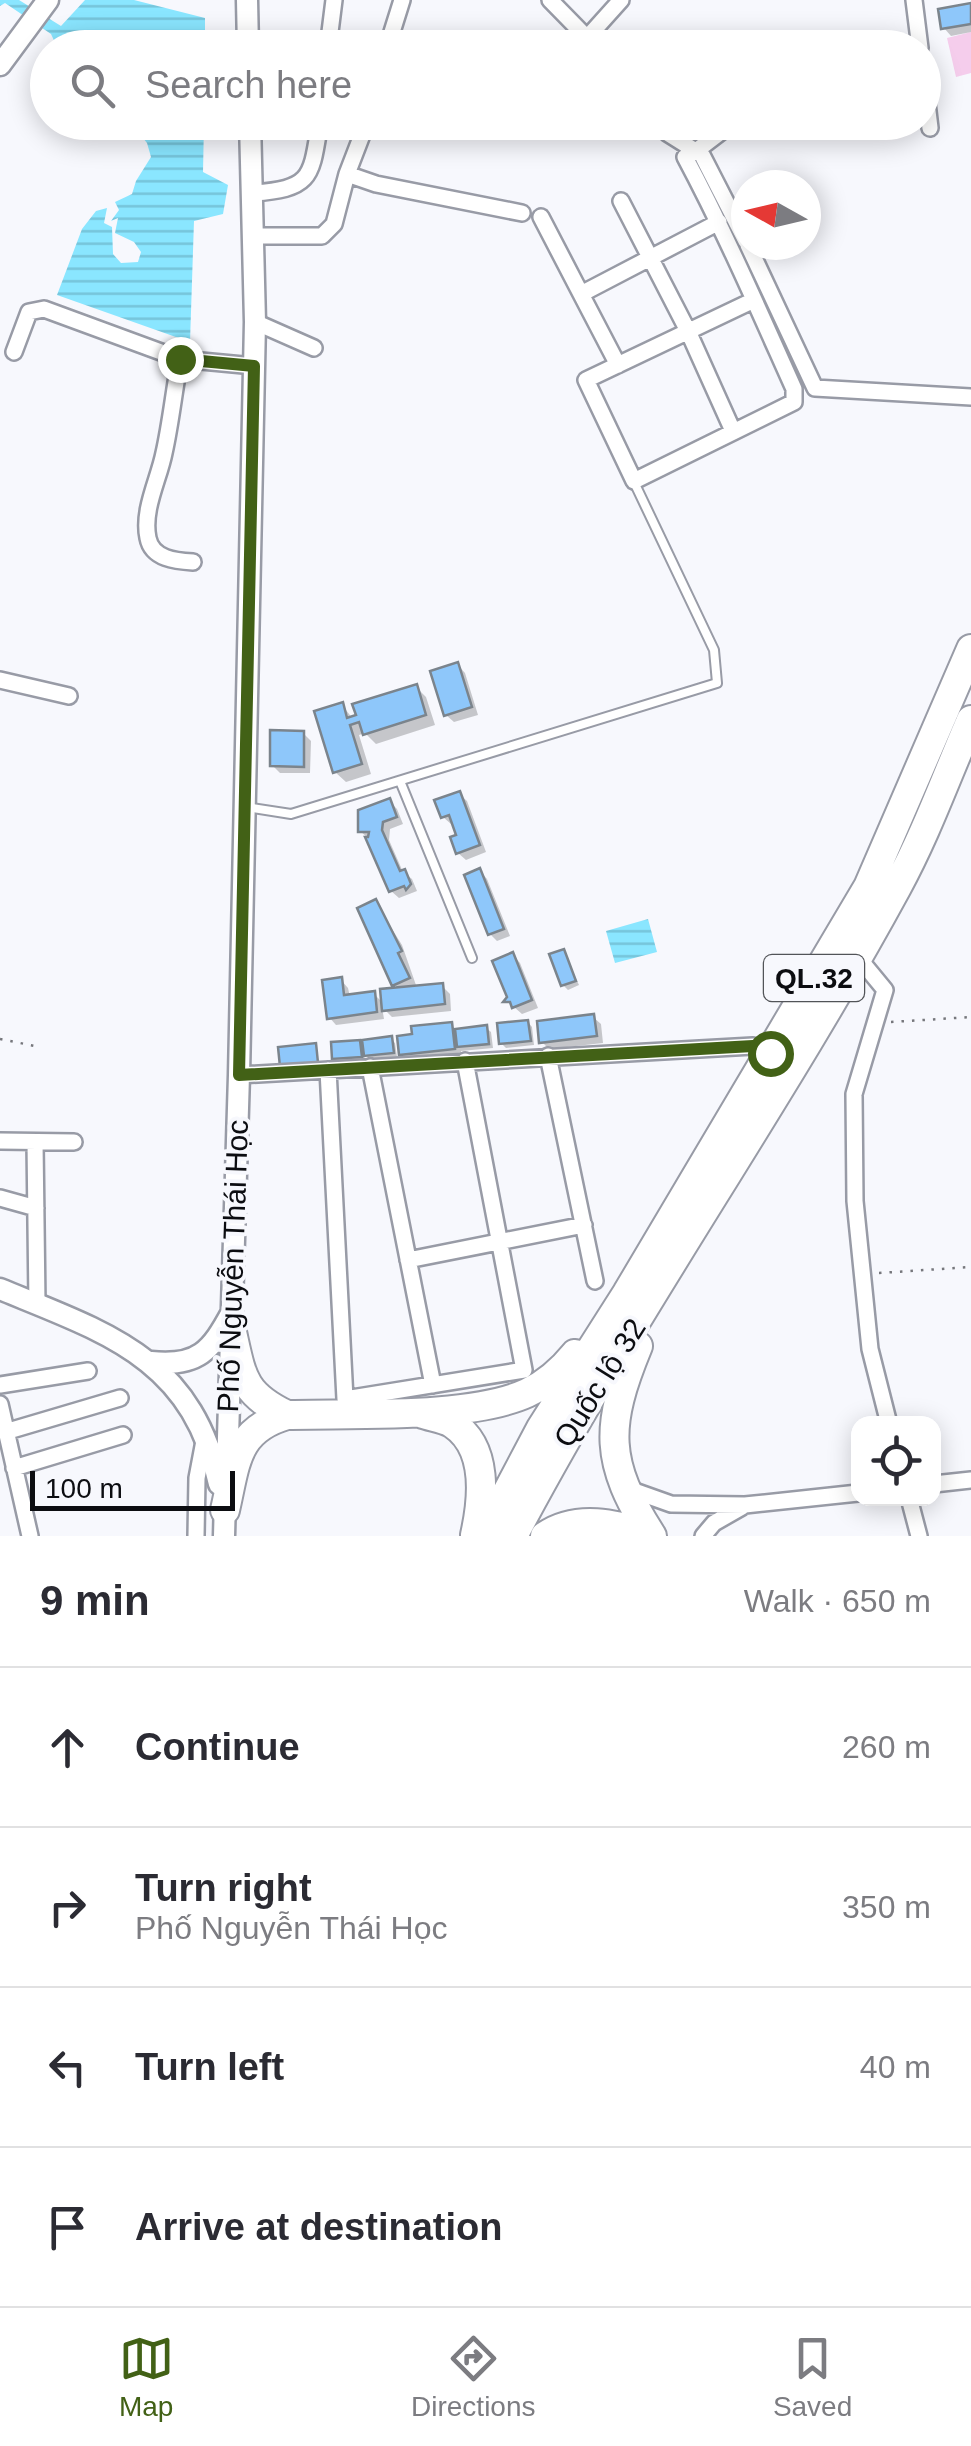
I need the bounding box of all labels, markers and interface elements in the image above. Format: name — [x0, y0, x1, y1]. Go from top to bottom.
search box — [30, 30, 941, 140]
icon: search — [65, 58, 120, 113]
text: Search here — [145, 64, 352, 106]
north arrow — [731, 170, 821, 260]
route end — [158, 337, 204, 383]
road number: QL.32 — [764, 955, 864, 1001]
route start — [748, 1031, 794, 1077]
street label: Phố Nguyễn Thái Học — [211, 1119, 254, 1413]
street label: Quốc lộ 32 — [547, 1312, 652, 1453]
map controls — [851, 1416, 941, 1506]
button: locate — [851, 1416, 941, 1506]
scale bar — [30, 1466, 235, 1510]
text: 100 m — [45, 1473, 123, 1504]
text: 9 min — [40, 1577, 150, 1624]
text: Walk · 650 m — [744, 1583, 931, 1619]
icon: ahead — [40, 1720, 95, 1775]
text: Continue — [135, 1726, 300, 1768]
text: 260 m — [842, 1729, 931, 1765]
text: Turn right — [135, 1867, 312, 1909]
icon: right — [40, 1880, 95, 1935]
text: 350 m — [842, 1889, 931, 1925]
text: Phố Nguyễn Thái Học — [135, 1910, 447, 1946]
icon: left — [40, 2040, 95, 2095]
text: Turn left — [135, 2046, 284, 2088]
text: 40 m — [860, 2049, 931, 2085]
icon: arrive — [40, 2200, 95, 2255]
text: Arrive at destination — [135, 2206, 502, 2248]
tab: Map — [119, 2331, 174, 2423]
tab: Directions — [411, 2331, 536, 2423]
tab: Saved — [773, 2331, 852, 2423]

